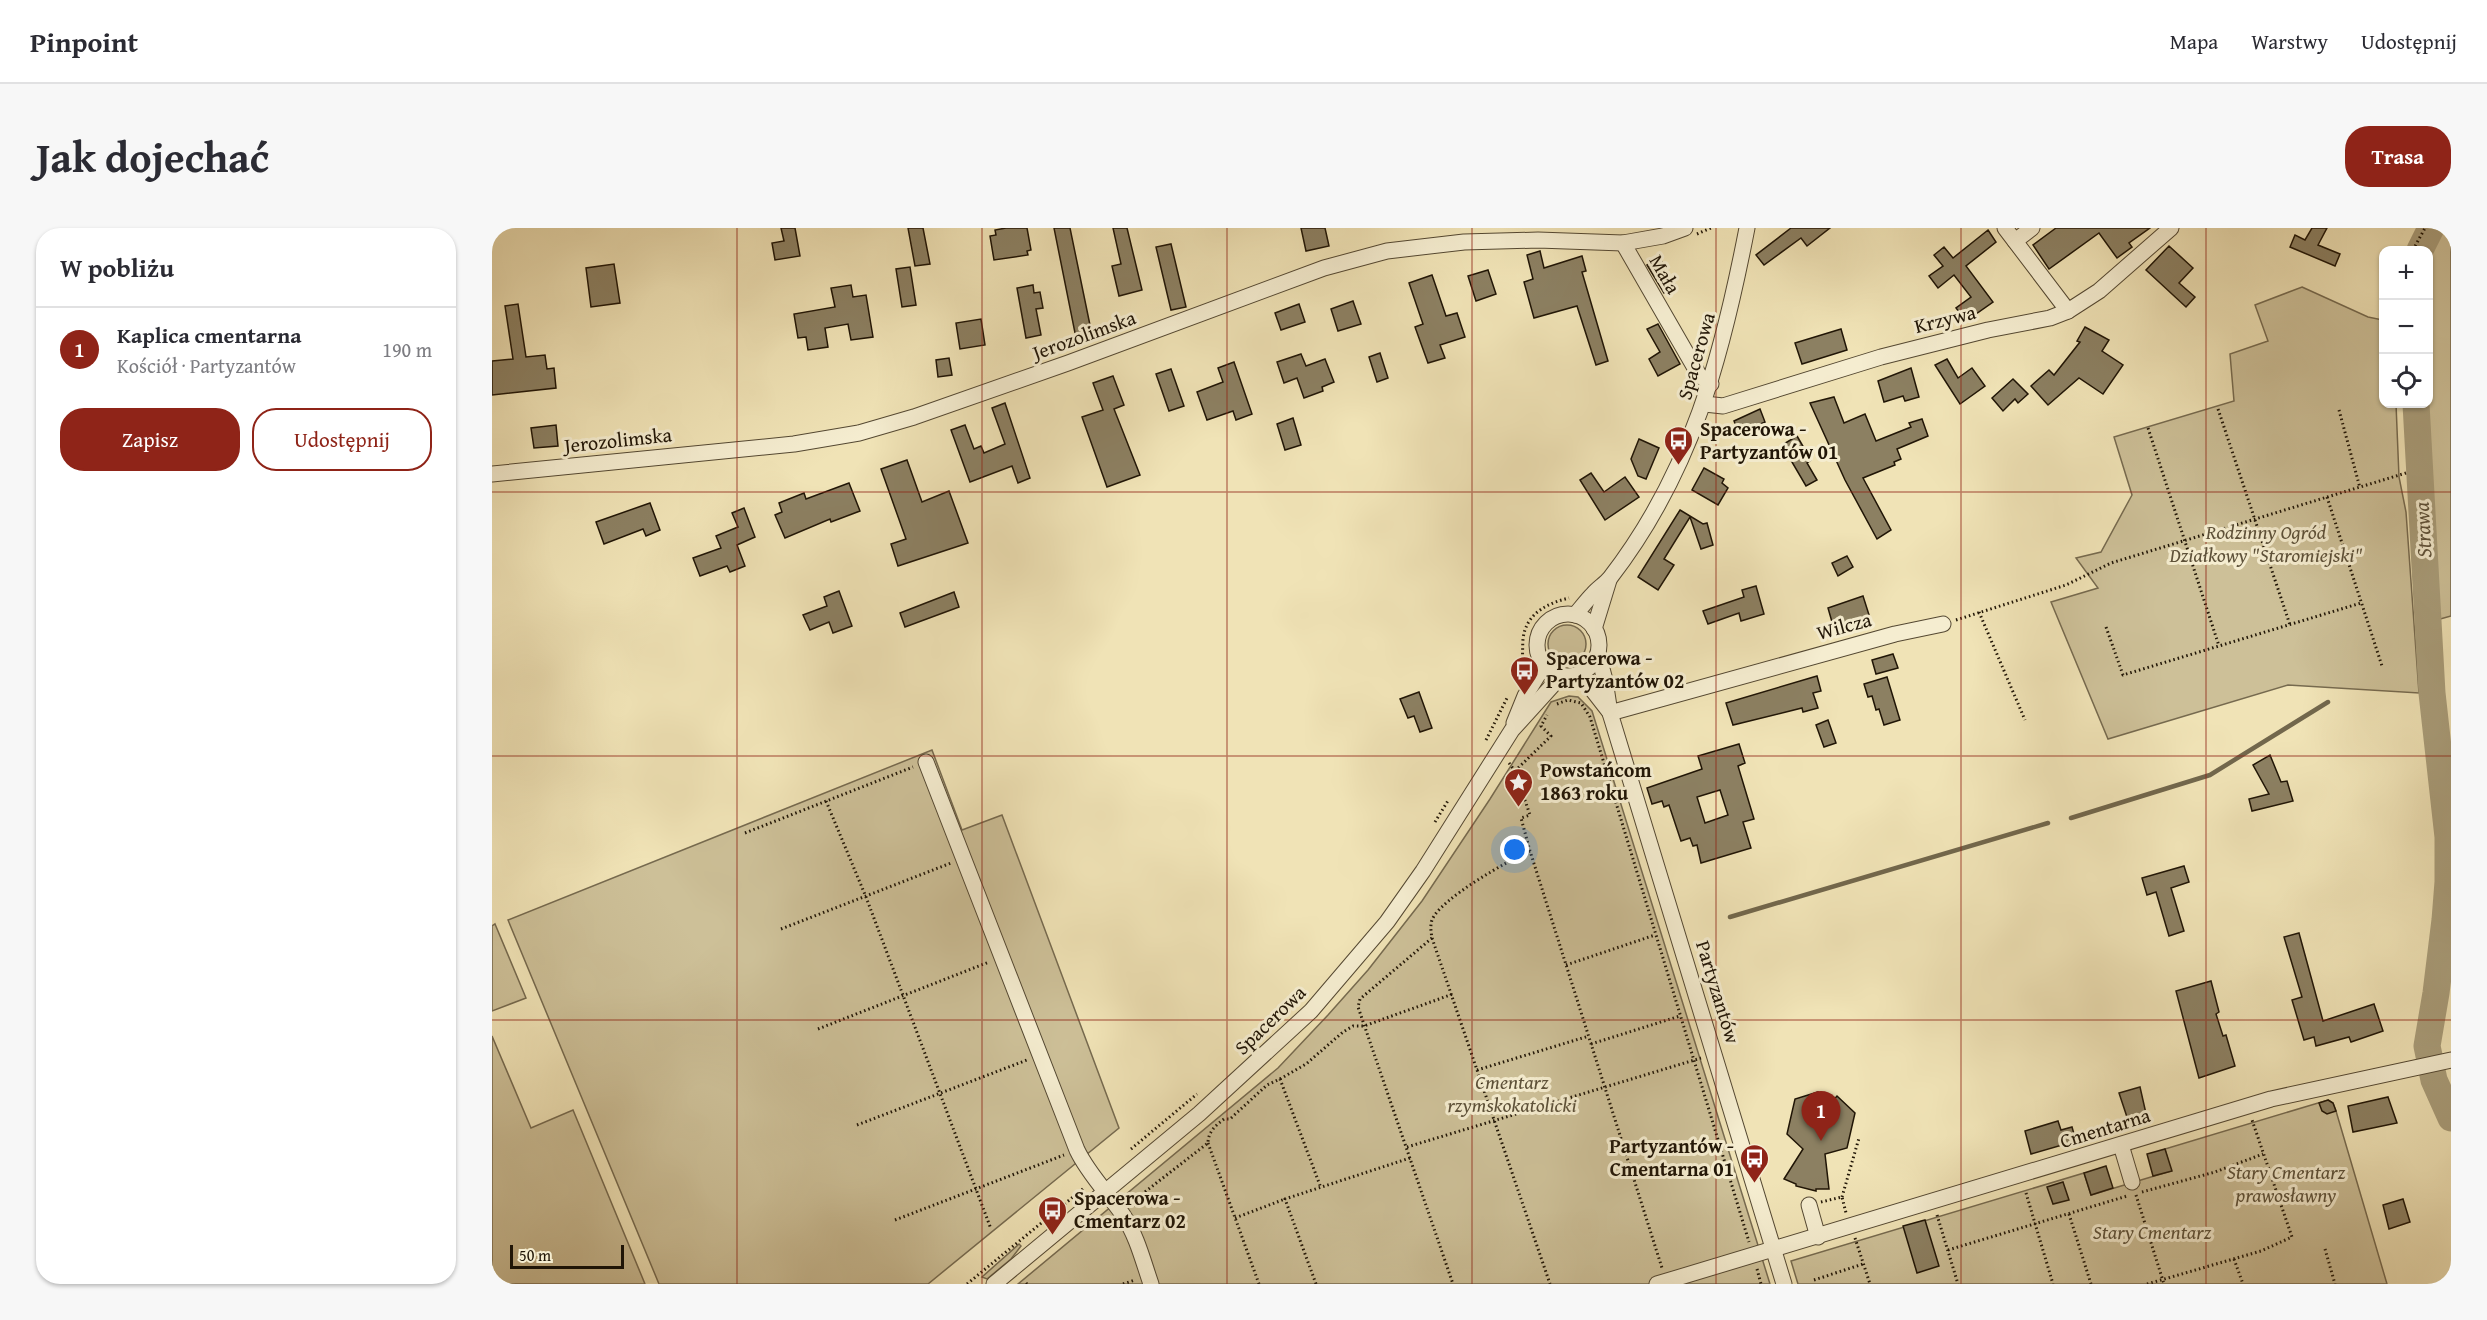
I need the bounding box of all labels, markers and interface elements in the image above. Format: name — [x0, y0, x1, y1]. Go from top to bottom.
text: Pinpoint — [30, 21, 138, 62]
text: Mapa — [2170, 26, 2218, 57]
text: Warstwy — [2251, 26, 2328, 57]
text: Udostępnij — [2361, 26, 2457, 57]
text: Jak dojechać — [36, 126, 269, 187]
button: Trasa — [2345, 126, 2451, 187]
map controls — [2379, 246, 2433, 408]
button: + — [2379, 246, 2433, 300]
text: W pobliżu — [60, 248, 174, 287]
street label: Mała — [1643, 249, 1689, 299]
street label: Krzywa — [1911, 297, 1979, 340]
button: − — [2379, 300, 2433, 354]
street label: Jerozolimska — [1025, 302, 1140, 368]
street label: Spacerowa — [1669, 308, 1722, 403]
text: Kaplica cmentarna — [117, 319, 301, 351]
text: 1 — [74, 335, 85, 364]
text: 190 m — [382, 335, 432, 364]
text: Kościół · Partyzantów — [117, 351, 296, 380]
button: locate — [2379, 354, 2433, 408]
button: Zapisz — [60, 408, 240, 471]
button: Udostępnij — [252, 408, 432, 471]
place label: Spacerowa - Partyzantów 01 — [1700, 414, 1838, 466]
street label: Jerozolimska — [560, 419, 674, 460]
bus stop icon: Spacerowa - Partyzantów 01 — [1663, 424, 1695, 466]
water label: Strawa — [2406, 501, 2439, 559]
park label: Rodzinny Ogród Działkowy "Staromiejski" — [2169, 517, 2362, 569]
street label: Wilcza — [1813, 604, 1875, 647]
place label: Spacerowa - Partyzantów 02 — [1546, 643, 1684, 695]
bus stop icon: Spacerowa - Partyzantów 02 — [1509, 654, 1541, 696]
place label: Powstańcom 1863 roku — [1540, 755, 1652, 807]
place icon: Powstańcom 1863 roku — [1503, 766, 1535, 808]
your location — [1500, 835, 1529, 864]
street label: Partyzantów — [1689, 937, 1748, 1048]
street label: Spacerowa — [1227, 978, 1312, 1061]
park label: Cmentarz rzymskokatolicki — [1447, 1067, 1577, 1119]
pin: 1 — [1802, 1092, 1840, 1141]
street label: Cmentarna — [2056, 1100, 2154, 1155]
place label: Partyzantów - Cmentarna 01 — [1609, 1131, 1734, 1183]
bus stop icon: Partyzantów - Cmentarna 01 — [1739, 1142, 1771, 1184]
park label: Stary Cmentarz prawosławny — [2227, 1157, 2346, 1209]
place label: Spacerowa - Cmentarz 02 — [1074, 1183, 1186, 1235]
bus stop icon: Spacerowa - Cmentarz 02 — [1037, 1194, 1069, 1236]
park label: Stary Cmentarz — [2093, 1217, 2212, 1246]
scale bar — [510, 1242, 624, 1270]
text: 50 m — [519, 1243, 551, 1267]

